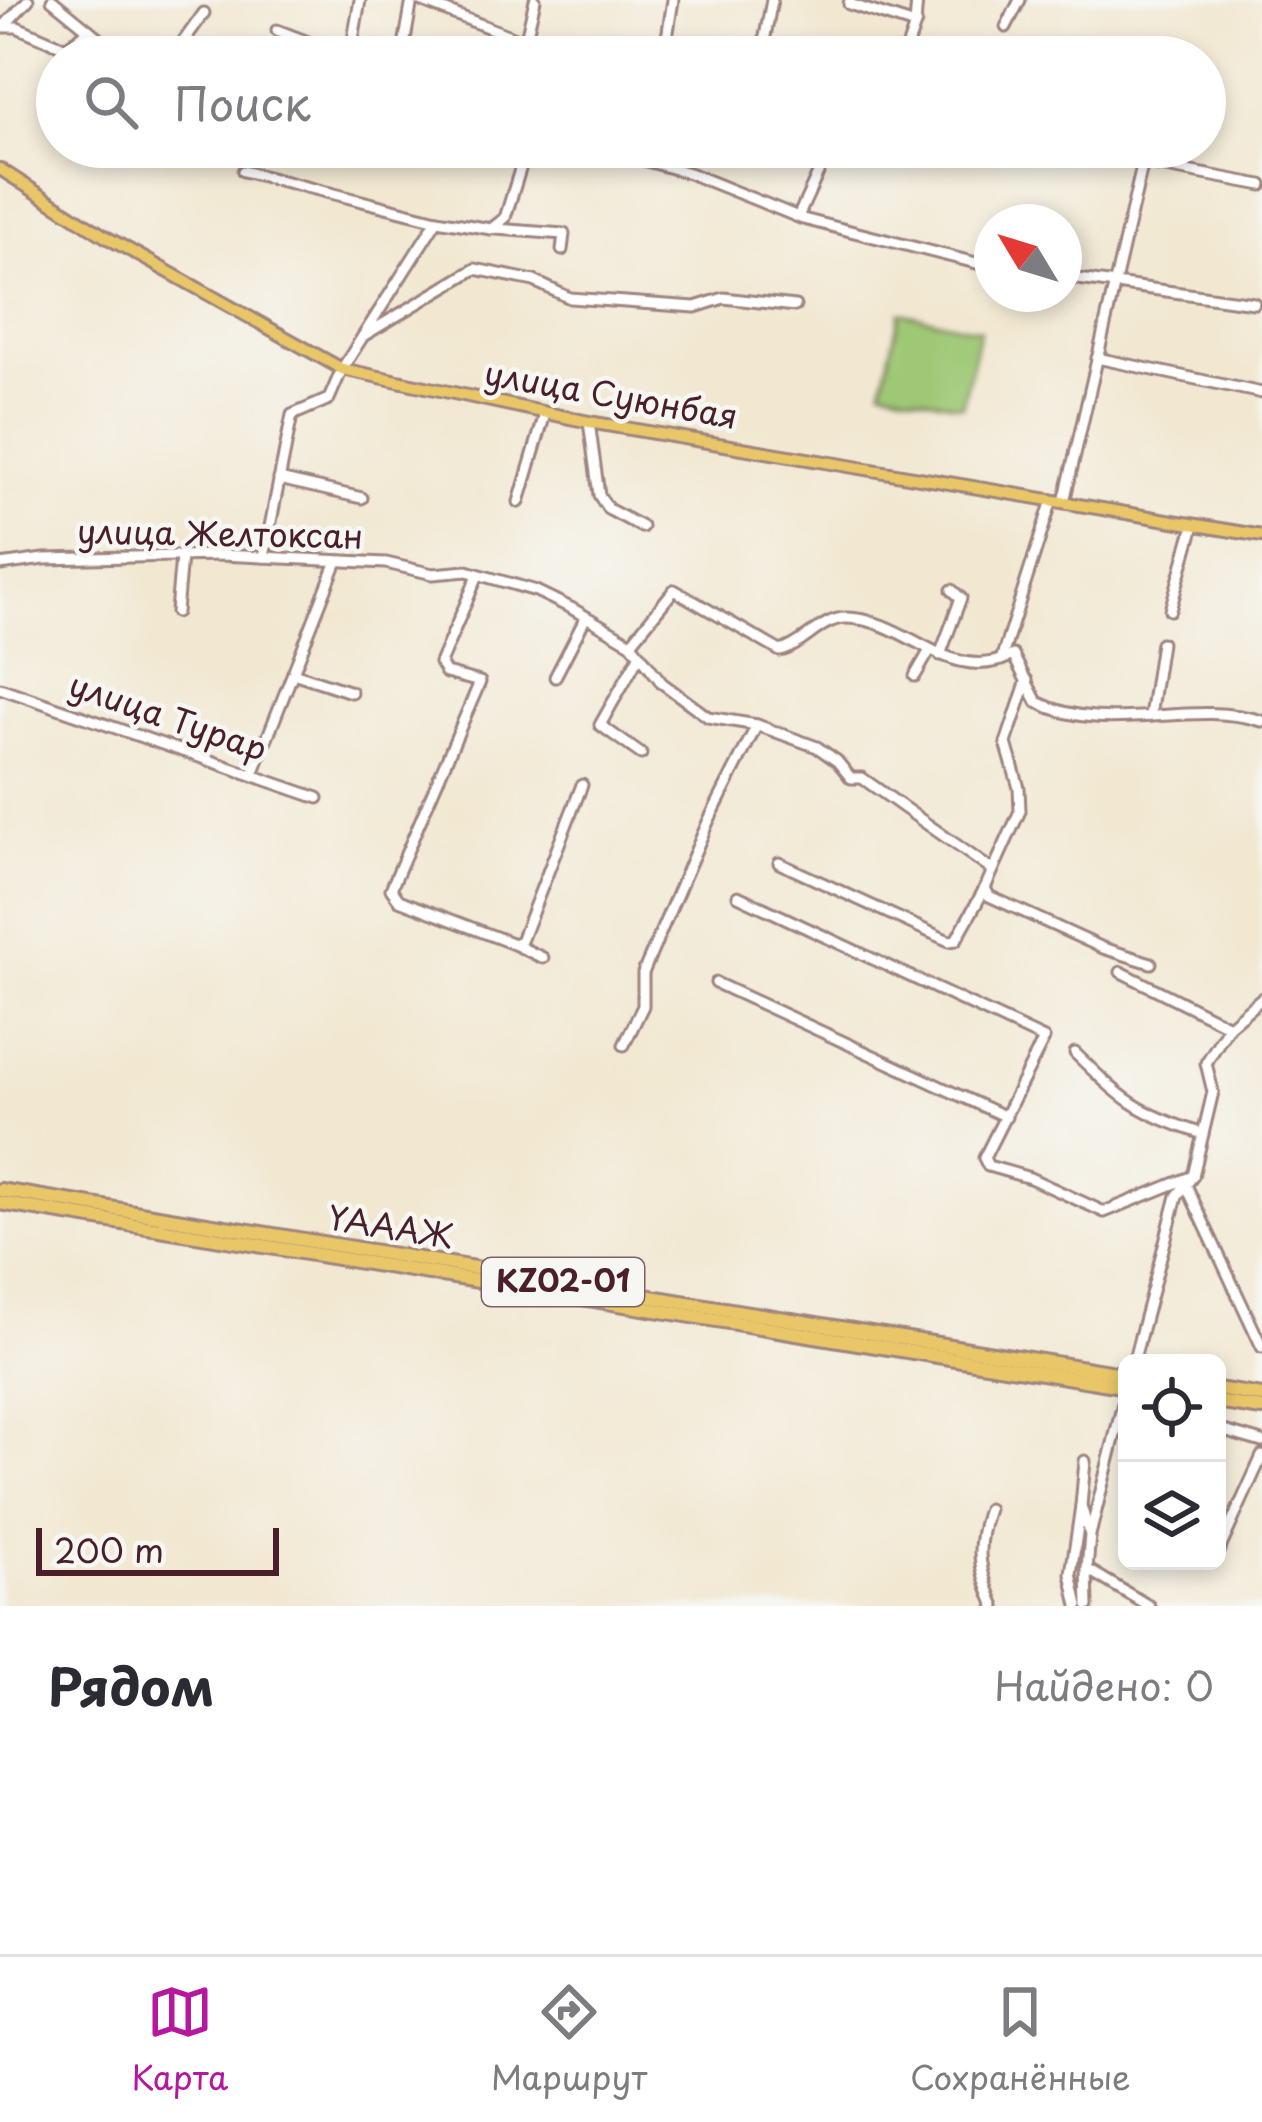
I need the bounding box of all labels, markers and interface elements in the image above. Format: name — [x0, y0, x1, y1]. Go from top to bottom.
search box — [36, 36, 1226, 168]
text: Поиск — [174, 68, 311, 136]
icon: search — [78, 69, 144, 135]
north arrow — [974, 204, 1082, 312]
street label: улица Суюнбая — [481, 346, 742, 440]
street label: улица Желтоксан — [77, 505, 363, 559]
street label: улица Турар — [63, 658, 274, 772]
street label: ҮАААЖ — [324, 1190, 456, 1260]
road number: KZ02-01 — [482, 1258, 644, 1306]
map controls — [1118, 1354, 1226, 1570]
button: locate — [1118, 1354, 1226, 1462]
button: layers — [1118, 1462, 1226, 1570]
scale bar — [36, 1522, 279, 1575]
text: 200 m — [54, 1524, 164, 1574]
text: Рядом — [48, 1646, 214, 1723]
text: Найдено: 0 — [994, 1655, 1214, 1714]
tab: Карта — [131, 1979, 228, 2101]
tab: Маршрут — [491, 1979, 647, 2101]
tab: Сохранённые — [910, 1979, 1131, 2101]

